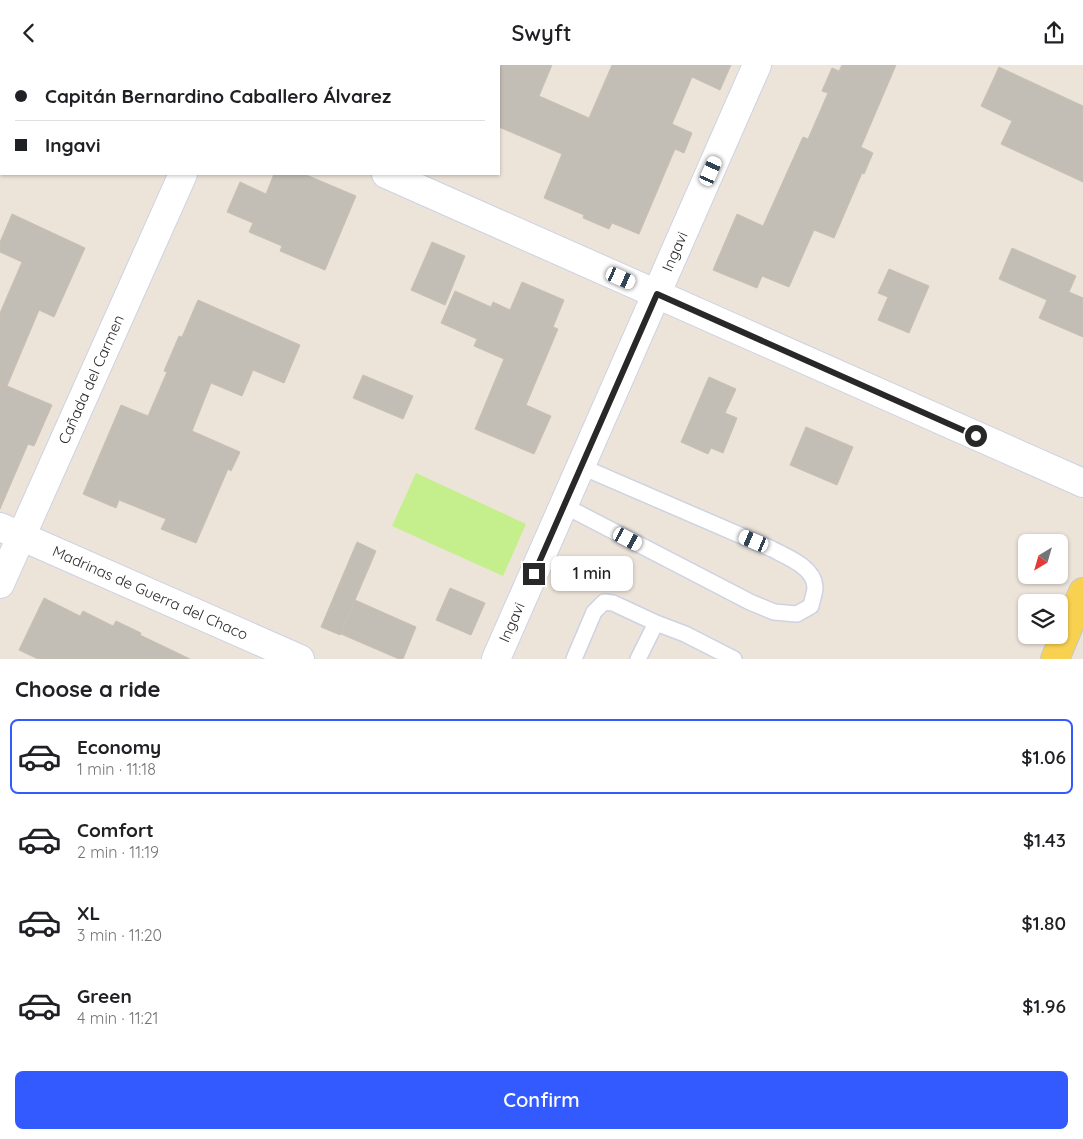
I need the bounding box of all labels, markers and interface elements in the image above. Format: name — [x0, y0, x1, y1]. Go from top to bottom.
icon: back — [15, 19, 43, 47]
text: Swyft — [511, 19, 572, 47]
icon: share — [1040, 19, 1068, 47]
text: Capitán Bernardino Caballero Álvarez — [45, 84, 391, 108]
text: Ingavi — [45, 133, 100, 157]
car — [698, 154, 723, 188]
street label: Ingavi — [657, 228, 692, 274]
car — [604, 265, 637, 291]
street label: Cañada del Carmen — [54, 312, 128, 447]
route start — [965, 425, 987, 447]
car — [611, 525, 644, 553]
car — [737, 528, 770, 554]
north arrow — [1018, 534, 1068, 584]
map controls — [1018, 534, 1068, 644]
street label: Madrinas de Guerra del Chaco — [50, 541, 251, 644]
callout: 1 min — [552, 557, 634, 591]
route end — [523, 563, 545, 585]
text: 1 min — [573, 563, 611, 583]
button: layers — [1018, 594, 1068, 644]
street label: Ingavi — [495, 599, 529, 645]
text: Choose a ride — [15, 675, 160, 703]
icon: car — [17, 734, 62, 779]
text: Economy — [77, 735, 161, 759]
text: $1.06 — [1021, 745, 1066, 769]
text: 1 min · 11:18 — [77, 759, 156, 779]
icon: car — [17, 817, 62, 862]
text: Comfort — [77, 818, 154, 842]
text: $1.43 — [1023, 828, 1066, 852]
text: 2 min · 11:19 — [77, 842, 159, 862]
icon: car — [17, 900, 62, 945]
text: XL — [77, 901, 100, 925]
text: $1.80 — [1021, 911, 1066, 935]
text: 3 min · 11:20 — [77, 925, 162, 945]
icon: car — [17, 983, 62, 1028]
text: Green — [77, 984, 132, 1008]
text: $1.96 — [1022, 994, 1066, 1018]
text: 4 min · 11:21 — [77, 1008, 159, 1028]
button: Confirm — [15, 1071, 1068, 1129]

